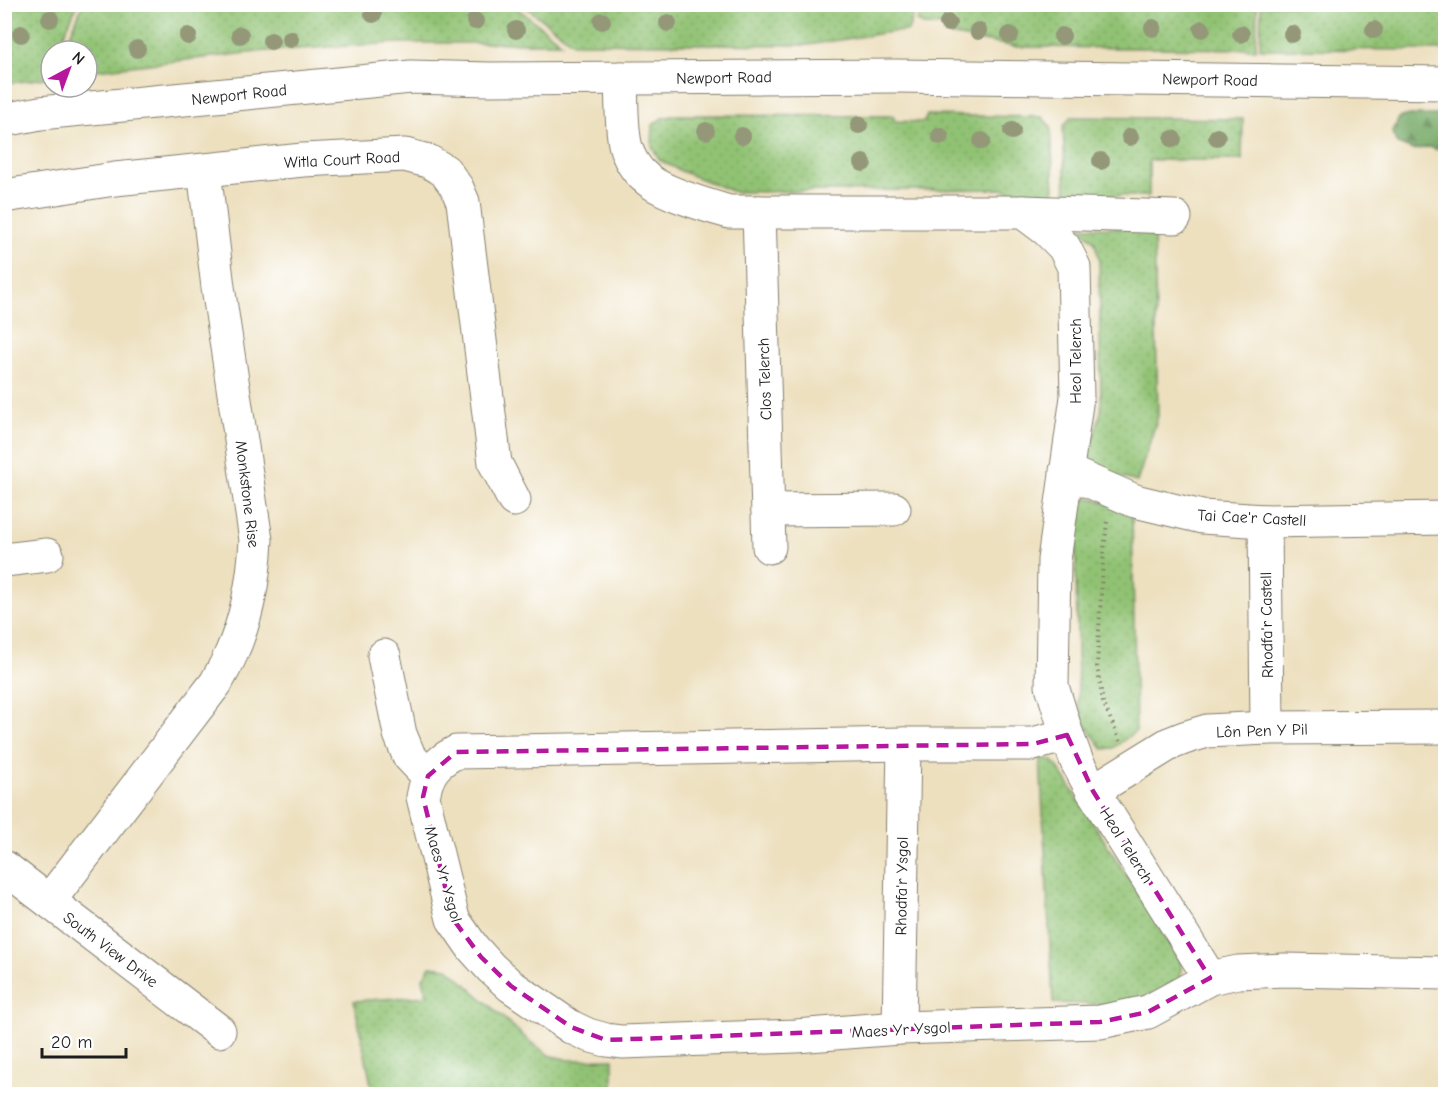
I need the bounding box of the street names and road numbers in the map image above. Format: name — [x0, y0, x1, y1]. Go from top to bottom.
street label: Newport Road — [676, 68, 772, 88]
street label: Newport Road — [1162, 70, 1258, 90]
street label: Newport Road — [190, 81, 288, 109]
street label: Witla Court Road — [283, 148, 401, 172]
street label: Heol Telerch — [1067, 318, 1085, 404]
street label: Clos Telerch — [755, 337, 775, 420]
street label: Monkstone Rise — [232, 440, 263, 549]
street label: Tai Cae'r Castell — [1197, 506, 1307, 530]
street label: Rhodfa'r Castell — [1257, 572, 1277, 678]
street label: Lôn Pen Y Pil — [1216, 720, 1308, 742]
street label: Heol Telerch — [1096, 804, 1156, 887]
street label: Maes Yr Ysgol — [421, 824, 465, 925]
street label: Rhodfa'r Ysgol — [892, 836, 912, 936]
street label: South View Drive — [60, 908, 161, 991]
street label: Maes Yr Ysgol — [851, 1018, 951, 1042]

